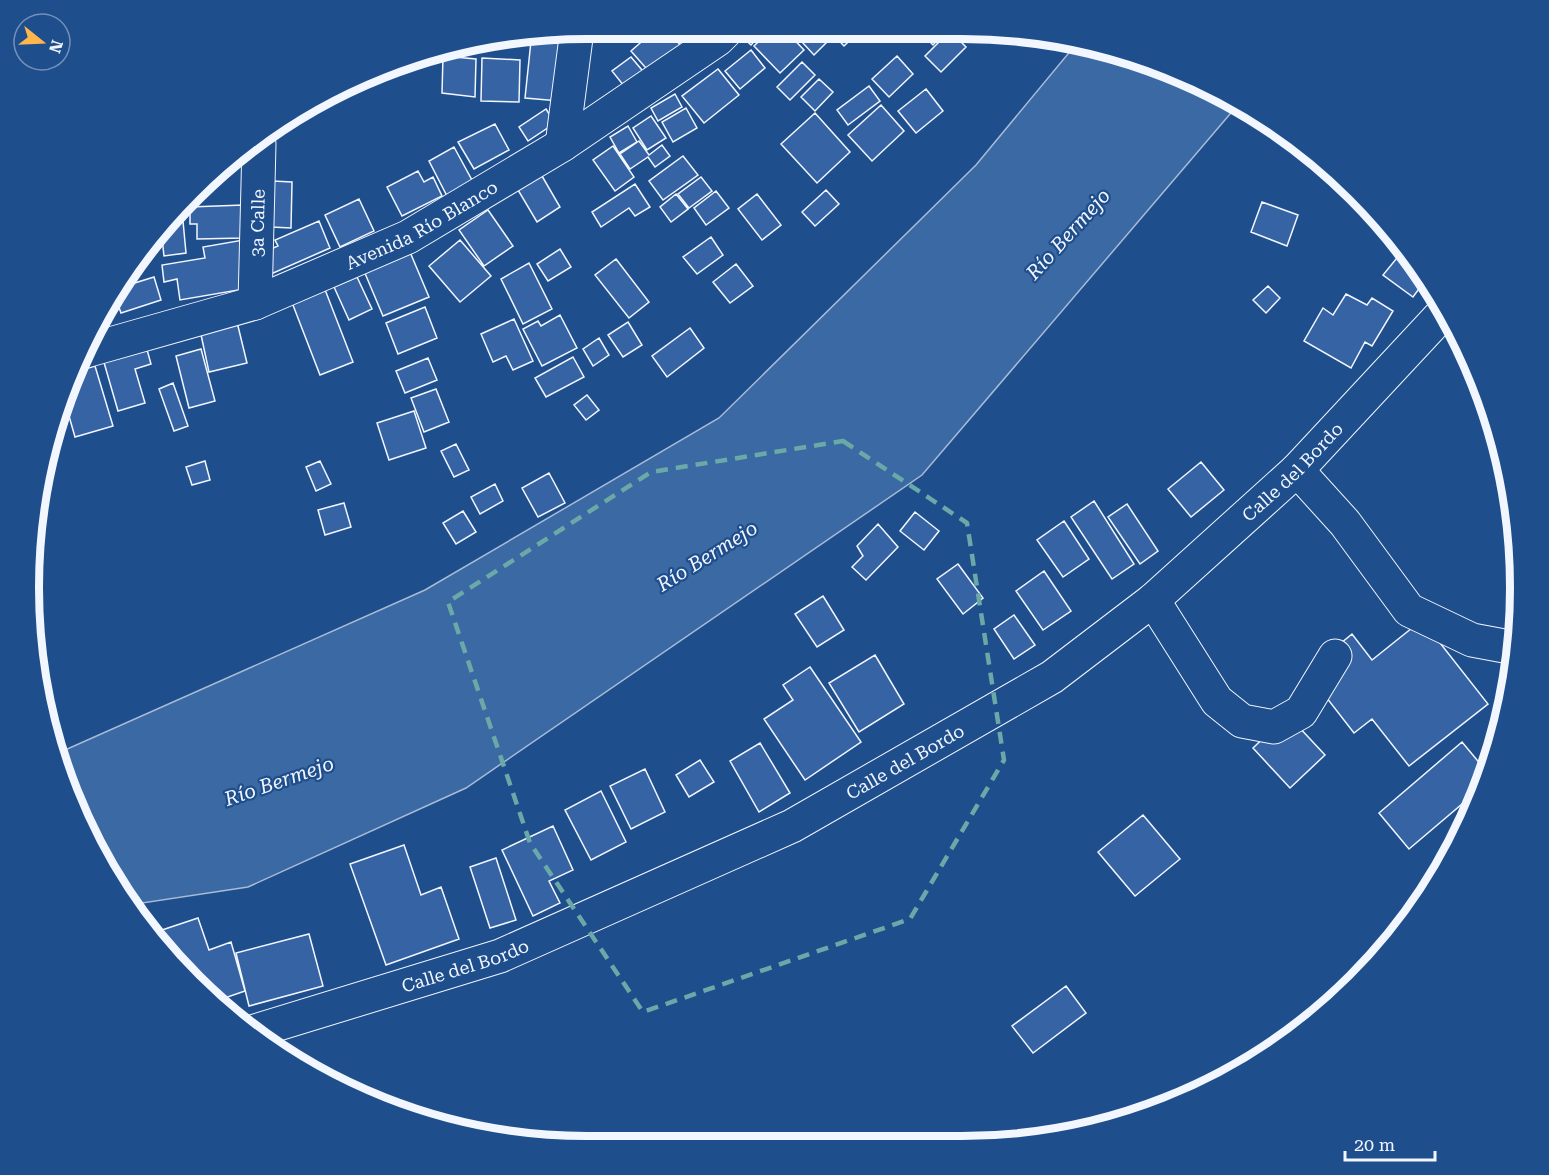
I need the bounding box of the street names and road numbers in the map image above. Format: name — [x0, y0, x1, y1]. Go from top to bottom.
street label: Avenida Río Blanco — [342, 176, 501, 273]
street label: 3a Calle — [246, 189, 268, 257]
street label: Calle del Bordo — [1237, 418, 1347, 525]
street label: Calle del Bordo — [842, 719, 968, 803]
street label: Calle del Bordo — [399, 934, 532, 996]

